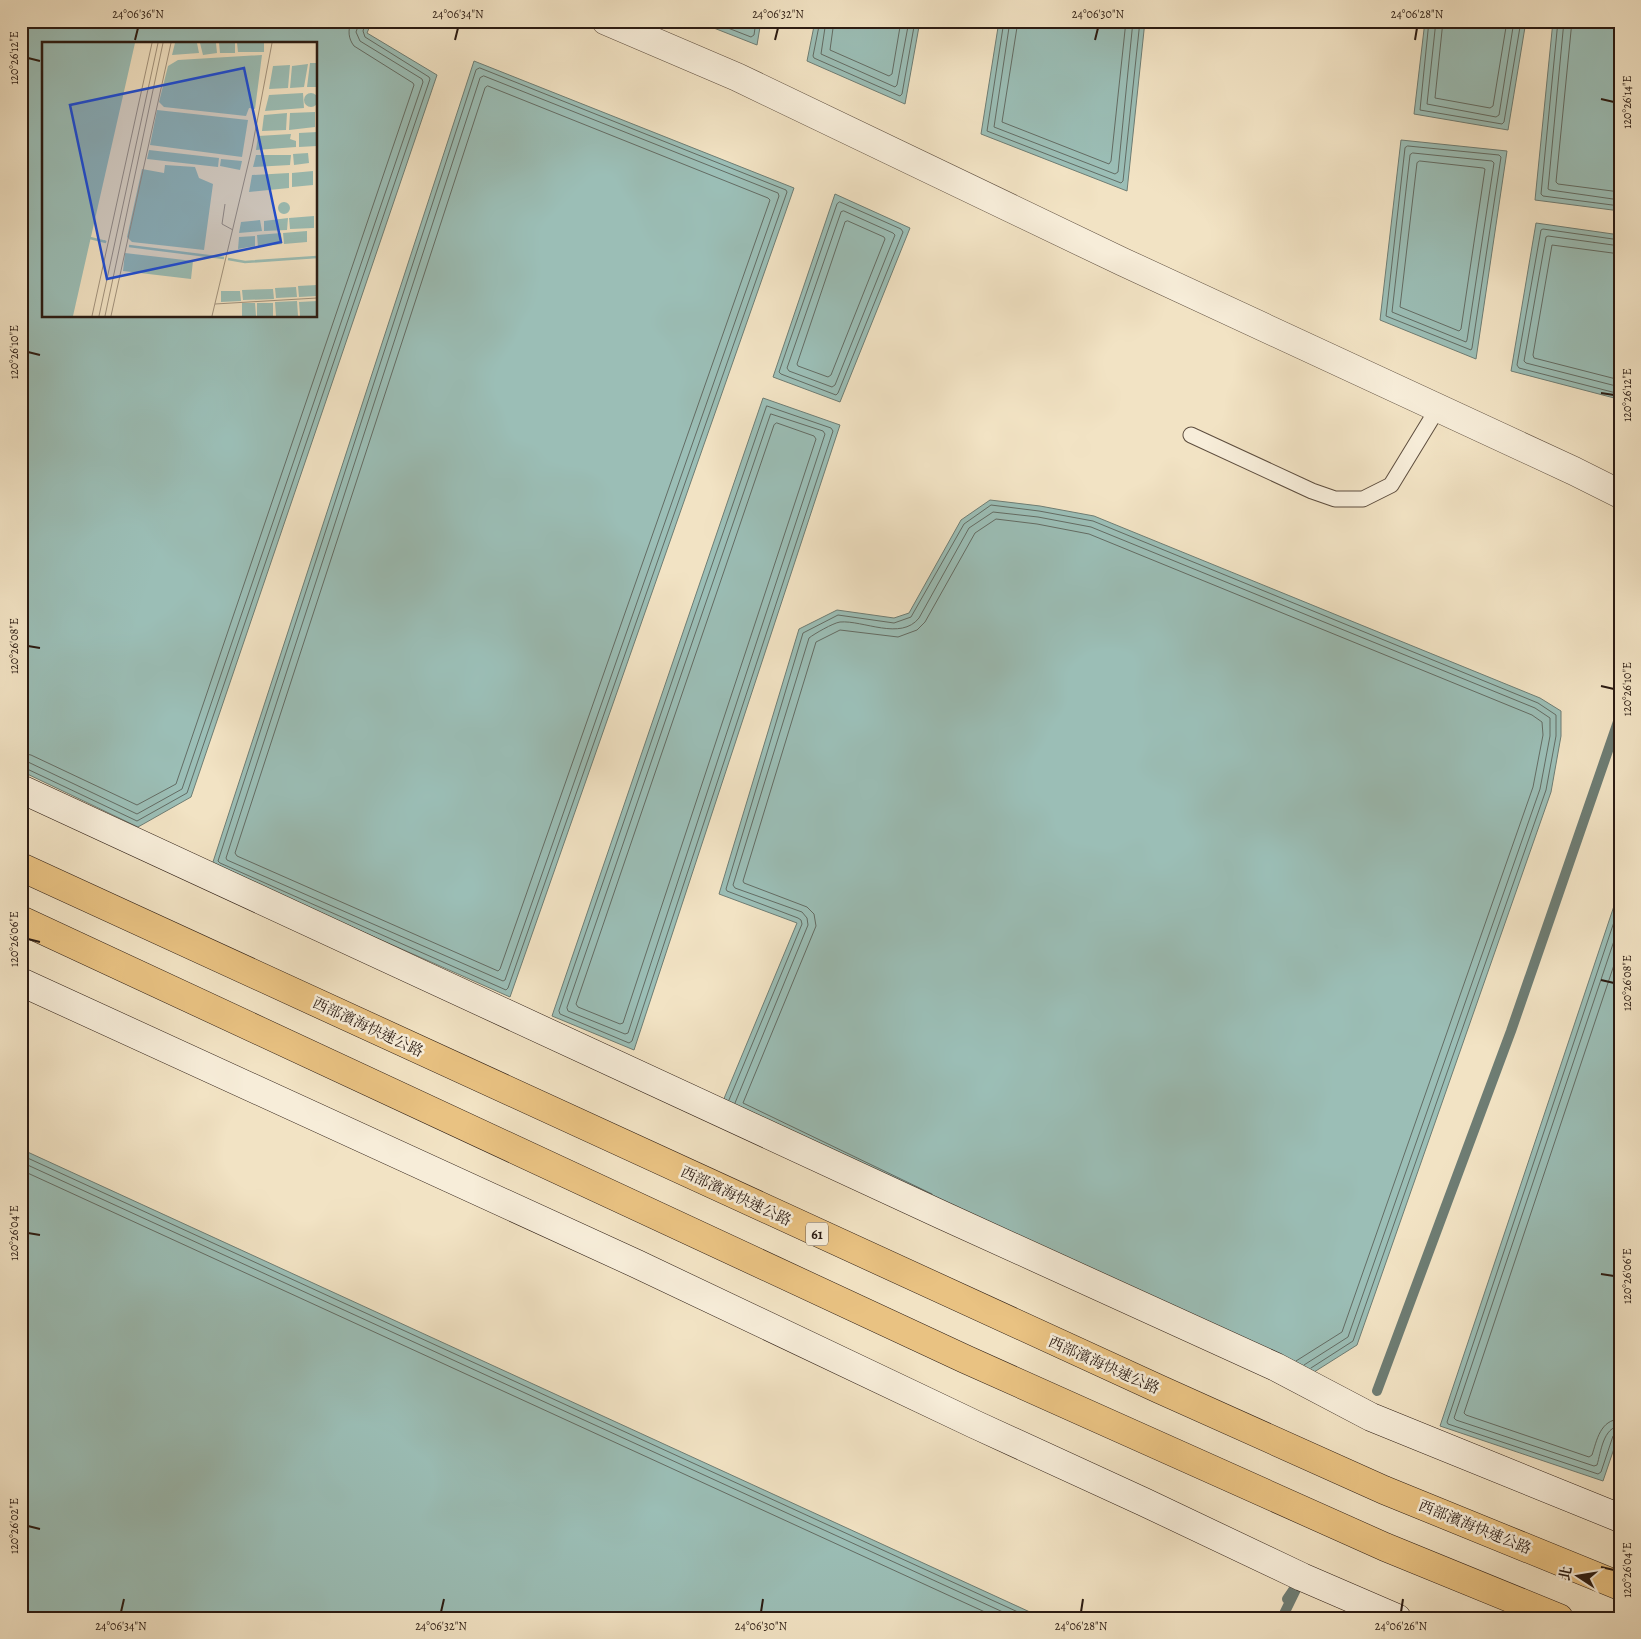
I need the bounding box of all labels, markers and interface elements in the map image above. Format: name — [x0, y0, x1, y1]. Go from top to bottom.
text: 24°06'36"N — [112, 6, 164, 22]
text: 24°06'34"N — [432, 6, 484, 22]
text: 24°06'32"N — [752, 6, 804, 22]
text: 24°06'30"N — [1072, 6, 1125, 22]
text: 24°06'28"N — [1391, 6, 1444, 22]
text: 120°26'12"E — [6, 31, 22, 85]
inset map — [42, 42, 318, 318]
text: 120°26'14"E — [1619, 75, 1635, 129]
text: 120°26'10"E — [6, 325, 22, 379]
text: 120°26'12"E — [1619, 368, 1635, 422]
text: 120°26'08"E — [6, 618, 22, 674]
text: 120°26'10"E — [1619, 662, 1635, 716]
text: 120°26'06"E — [6, 911, 22, 967]
text: 120°26'08"E — [1619, 955, 1635, 1011]
street label: 西部濱海快速公路 — [309, 993, 427, 1061]
street label: 西部濱海快速公路 — [677, 1162, 795, 1230]
text: 120°26'04"E — [6, 1205, 22, 1261]
road number: 61 — [806, 1222, 828, 1246]
text: 120°26'06"E — [1619, 1248, 1635, 1304]
street label: 西部濱海快速公路 — [1045, 1331, 1163, 1399]
street label: 西部濱海快速公路 — [1416, 1495, 1534, 1559]
text: 120°26'02"E — [6, 1498, 22, 1554]
text: 120°26'04"E — [1619, 1542, 1635, 1598]
north arrow — [1554, 1552, 1604, 1602]
text: 北 — [1555, 1565, 1577, 1582]
text: 24°06'34"N — [95, 1618, 147, 1634]
text: 24°06'32"N — [415, 1618, 467, 1634]
text: 24°06'30"N — [735, 1618, 788, 1634]
text: 24°06'28"N — [1055, 1618, 1108, 1634]
text: 24°06'26"N — [1375, 1618, 1427, 1634]

